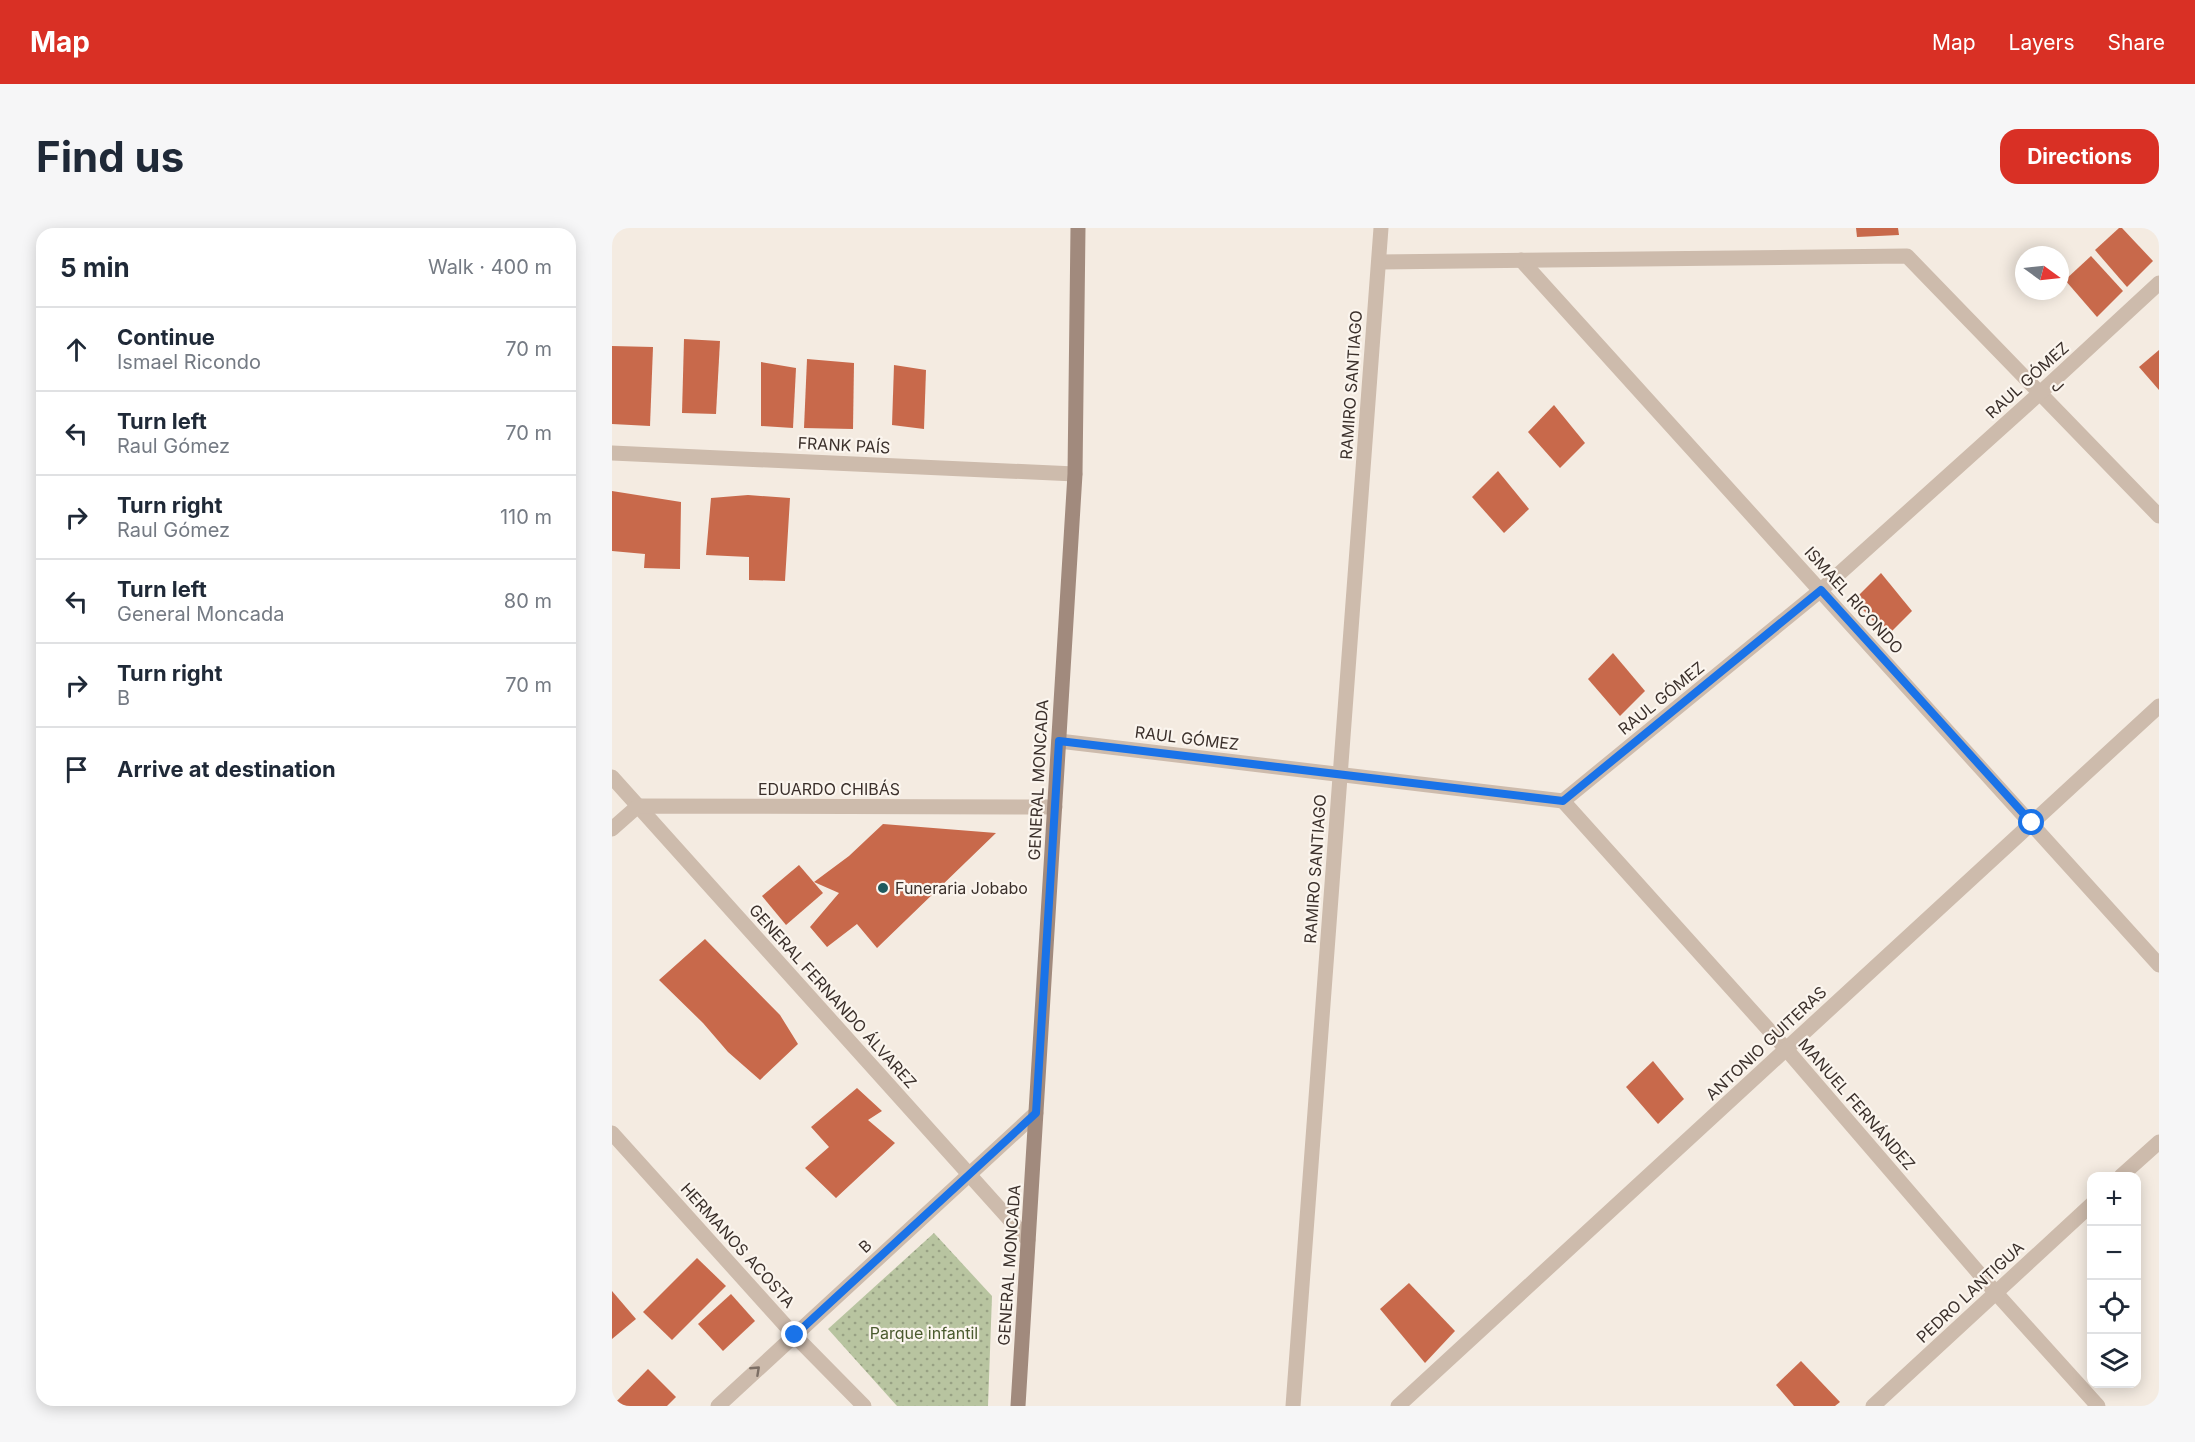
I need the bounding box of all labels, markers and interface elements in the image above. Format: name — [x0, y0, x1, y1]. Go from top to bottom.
text: Map — [30, 25, 90, 59]
text: Map — [1932, 30, 1976, 55]
text: Layers — [2009, 30, 2075, 55]
text: Share — [2108, 30, 2165, 55]
button: Directions — [2000, 129, 2159, 184]
text: Find us — [36, 131, 184, 182]
north arrow — [2015, 246, 2069, 300]
text: 5 min — [60, 252, 130, 283]
text: Walk · 400 m — [428, 255, 552, 279]
street label: RAMIRO SANTIAGO — [1336, 310, 1366, 460]
text: Continue — [117, 324, 215, 350]
icon: ahead — [60, 333, 93, 366]
text: 70 m — [505, 337, 552, 361]
street label: RAUL GÓMEZ — [1981, 338, 2073, 422]
text: Ismael Ricondo — [117, 350, 261, 374]
street label: J — [2048, 376, 2068, 396]
text: Turn left — [117, 408, 207, 434]
icon: left — [60, 417, 93, 450]
text: 70 m — [505, 421, 552, 445]
street label: FRANK PAÍS — [797, 433, 891, 457]
text: Raul Gómez — [117, 434, 230, 458]
text: Turn right — [117, 492, 223, 518]
icon: right — [60, 501, 93, 534]
text: 110 m — [500, 505, 552, 529]
text: Raul Gómez — [117, 518, 230, 542]
street label: ISMAEL RICONDO — [1801, 542, 1907, 658]
text: Turn left — [117, 576, 207, 602]
icon: left — [60, 585, 93, 618]
text: 80 m — [504, 589, 552, 613]
text: General Moncada — [117, 602, 285, 626]
street label: RAUL GÓMEZ — [1614, 657, 1708, 739]
text: Turn right — [117, 660, 223, 686]
icon: right — [60, 669, 93, 702]
text: 70 m — [505, 673, 552, 697]
text: B — [117, 686, 130, 710]
street label: GENERAL MONCADA — [1024, 699, 1052, 861]
street label: RAUL GÓMEZ — [1134, 722, 1240, 754]
icon: arrive — [60, 753, 93, 786]
text: Arrive at destination — [117, 756, 336, 782]
street label: EDUARDO CHIBÁS — [758, 779, 900, 799]
street label: RAMIRO SANTIAGO — [1300, 794, 1330, 944]
route start — [2018, 809, 2044, 835]
place label: Funeraria Jobabo — [895, 878, 1028, 898]
marker: Funeraria Jobabo — [876, 881, 890, 895]
street label: GENERAL FERNANDO ÁLVAREZ — [745, 900, 921, 1092]
street label: ANTONIO GUITERAS — [1701, 982, 1831, 1104]
street label: MANUEL FERNÁNDEZ — [1794, 1034, 1920, 1174]
map controls — [2087, 1172, 2141, 1388]
button: + — [2087, 1172, 2141, 1226]
street label: HERMANOS ACOSTA — [677, 1178, 799, 1312]
street label: GENERAL MONCADA — [993, 1184, 1025, 1346]
button: − — [2087, 1226, 2141, 1280]
street label: B — [854, 1235, 876, 1257]
street label: PEDRO LANTIGUA — [1912, 1237, 2028, 1347]
button: locate — [2087, 1280, 2141, 1334]
route end — [781, 1321, 807, 1347]
park label: Parque infantil — [870, 1323, 978, 1343]
button: layers — [2087, 1334, 2141, 1388]
one-way arrow — [749, 1367, 760, 1378]

